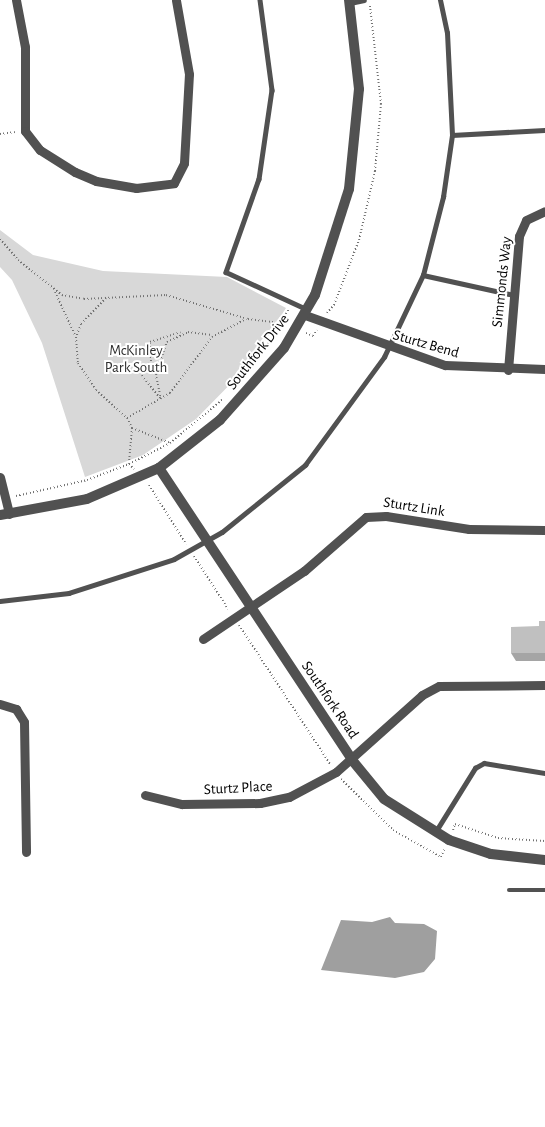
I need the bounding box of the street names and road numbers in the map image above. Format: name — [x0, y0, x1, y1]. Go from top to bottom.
street label: Simmonds Way — [488, 236, 516, 328]
street label: Southfork Drive — [223, 311, 293, 393]
street label: Sturtz Bend — [391, 326, 461, 362]
street label: Sturtz Link — [382, 493, 446, 521]
street label: Southfork Road — [297, 658, 363, 742]
street label: Sturtz Place — [203, 777, 273, 799]

